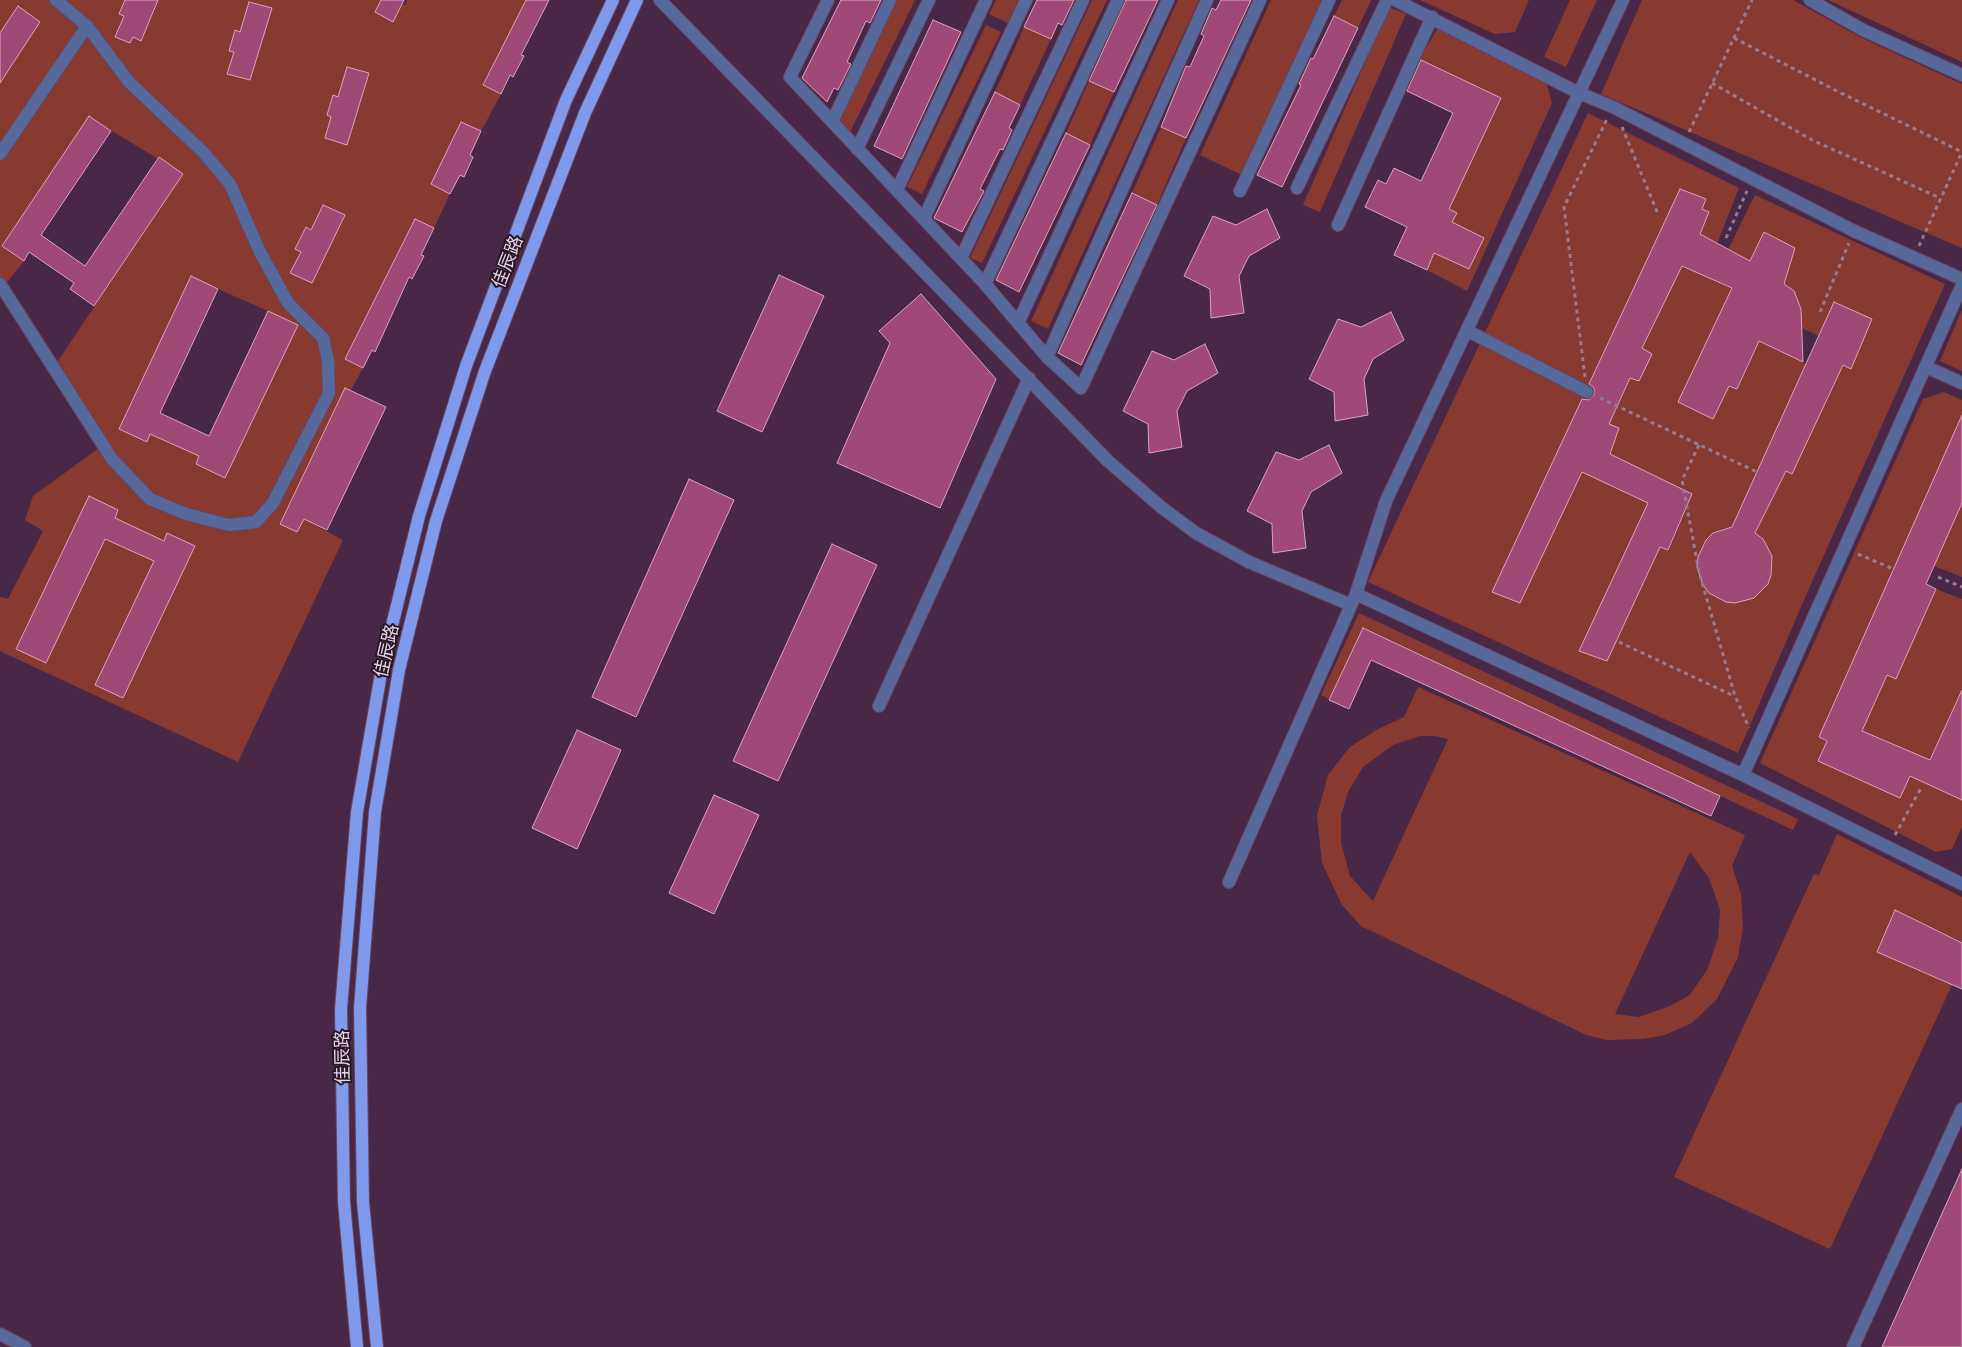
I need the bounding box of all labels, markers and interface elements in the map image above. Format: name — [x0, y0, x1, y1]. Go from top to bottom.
street label: 佳辰路 — [488, 233, 528, 291]
street label: 佳辰路 — [370, 622, 404, 680]
street label: 佳辰路 — [332, 1030, 354, 1084]

